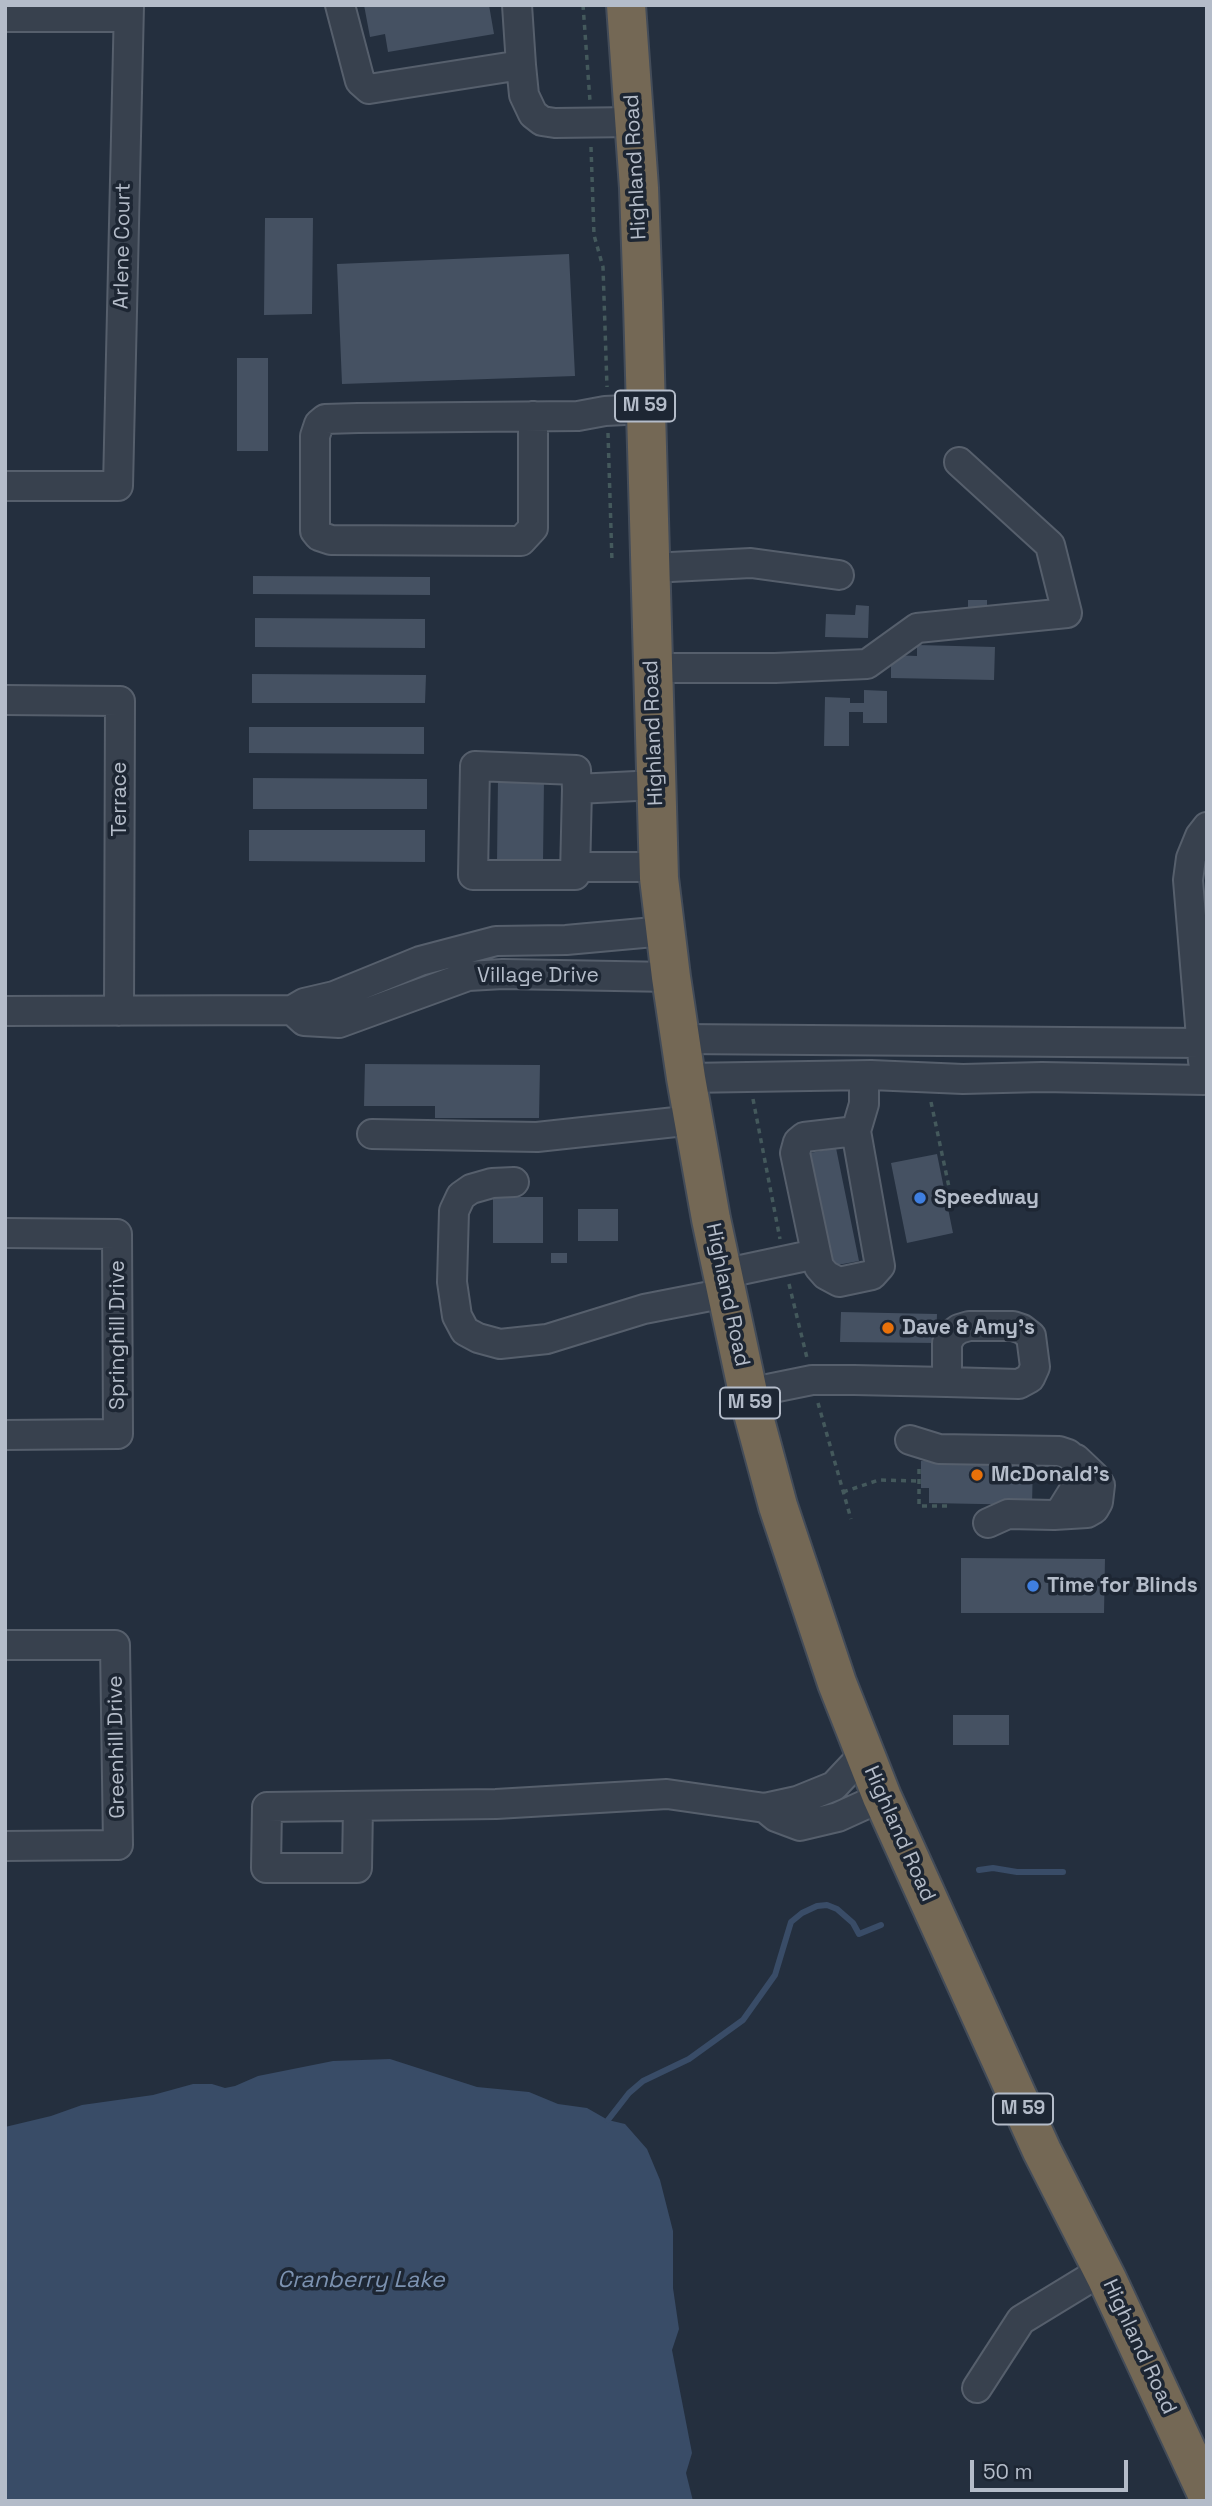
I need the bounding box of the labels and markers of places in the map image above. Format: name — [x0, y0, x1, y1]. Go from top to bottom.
place label: Speedway — [934, 1185, 1039, 1211]
marker: Speedway — [912, 1190, 928, 1206]
place label: Dave & Amy's — [902, 1315, 1035, 1341]
marker: Dave & Amy's — [880, 1320, 896, 1336]
place label: McDonald's — [991, 1462, 1110, 1488]
marker: McDonald's — [969, 1467, 985, 1483]
place label: Time for Blinds — [1047, 1573, 1198, 1599]
marker: Time for Blinds — [1025, 1578, 1041, 1594]

